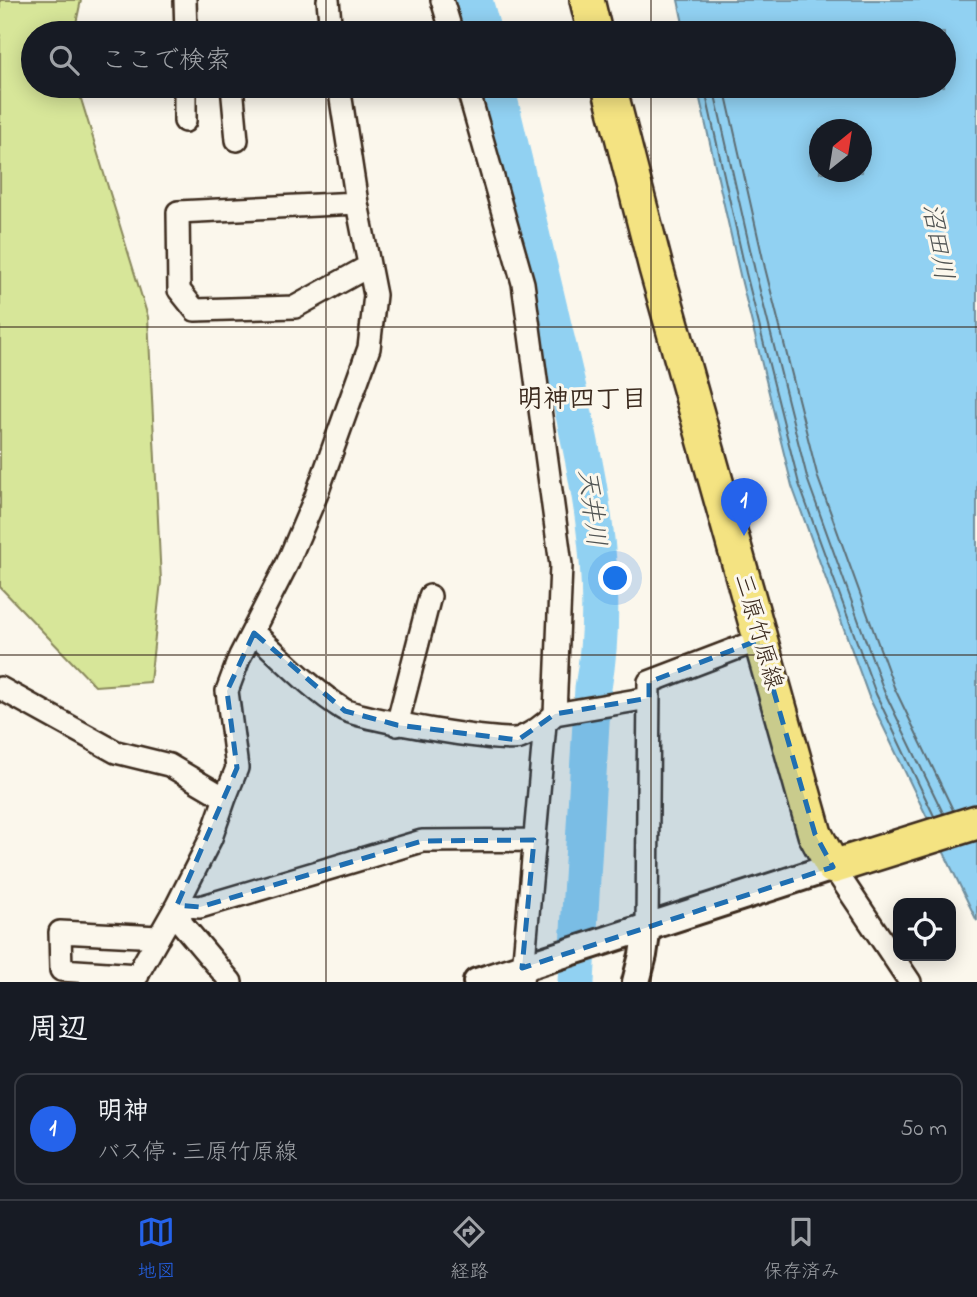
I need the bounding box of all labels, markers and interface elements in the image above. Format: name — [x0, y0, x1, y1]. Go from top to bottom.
search box — [21, 21, 956, 98]
icon: search — [45, 41, 83, 79]
text: ここで検索 — [101, 43, 231, 81]
north arrow — [809, 119, 872, 182]
water label: 沼田川 — [911, 200, 961, 284]
district label: 明神四丁目 — [517, 382, 647, 420]
water label: 天井川 — [566, 467, 614, 549]
pin: 1 — [721, 478, 767, 536]
your location — [598, 561, 632, 595]
street label: 三原竹原線 — [724, 570, 790, 694]
map controls — [893, 898, 956, 961]
button: locate — [893, 898, 956, 961]
text: 周辺 — [28, 1009, 88, 1053]
text: 明神 — [97, 1094, 149, 1132]
text: 1 — [49, 1113, 57, 1146]
text: 50 m — [900, 1113, 947, 1146]
text: バス停 · 三原竹原線 — [97, 1137, 297, 1170]
tab: 地図 — [137, 1213, 176, 1286]
tab: 経路 — [450, 1213, 489, 1286]
tab: 保存済み — [763, 1213, 840, 1286]

